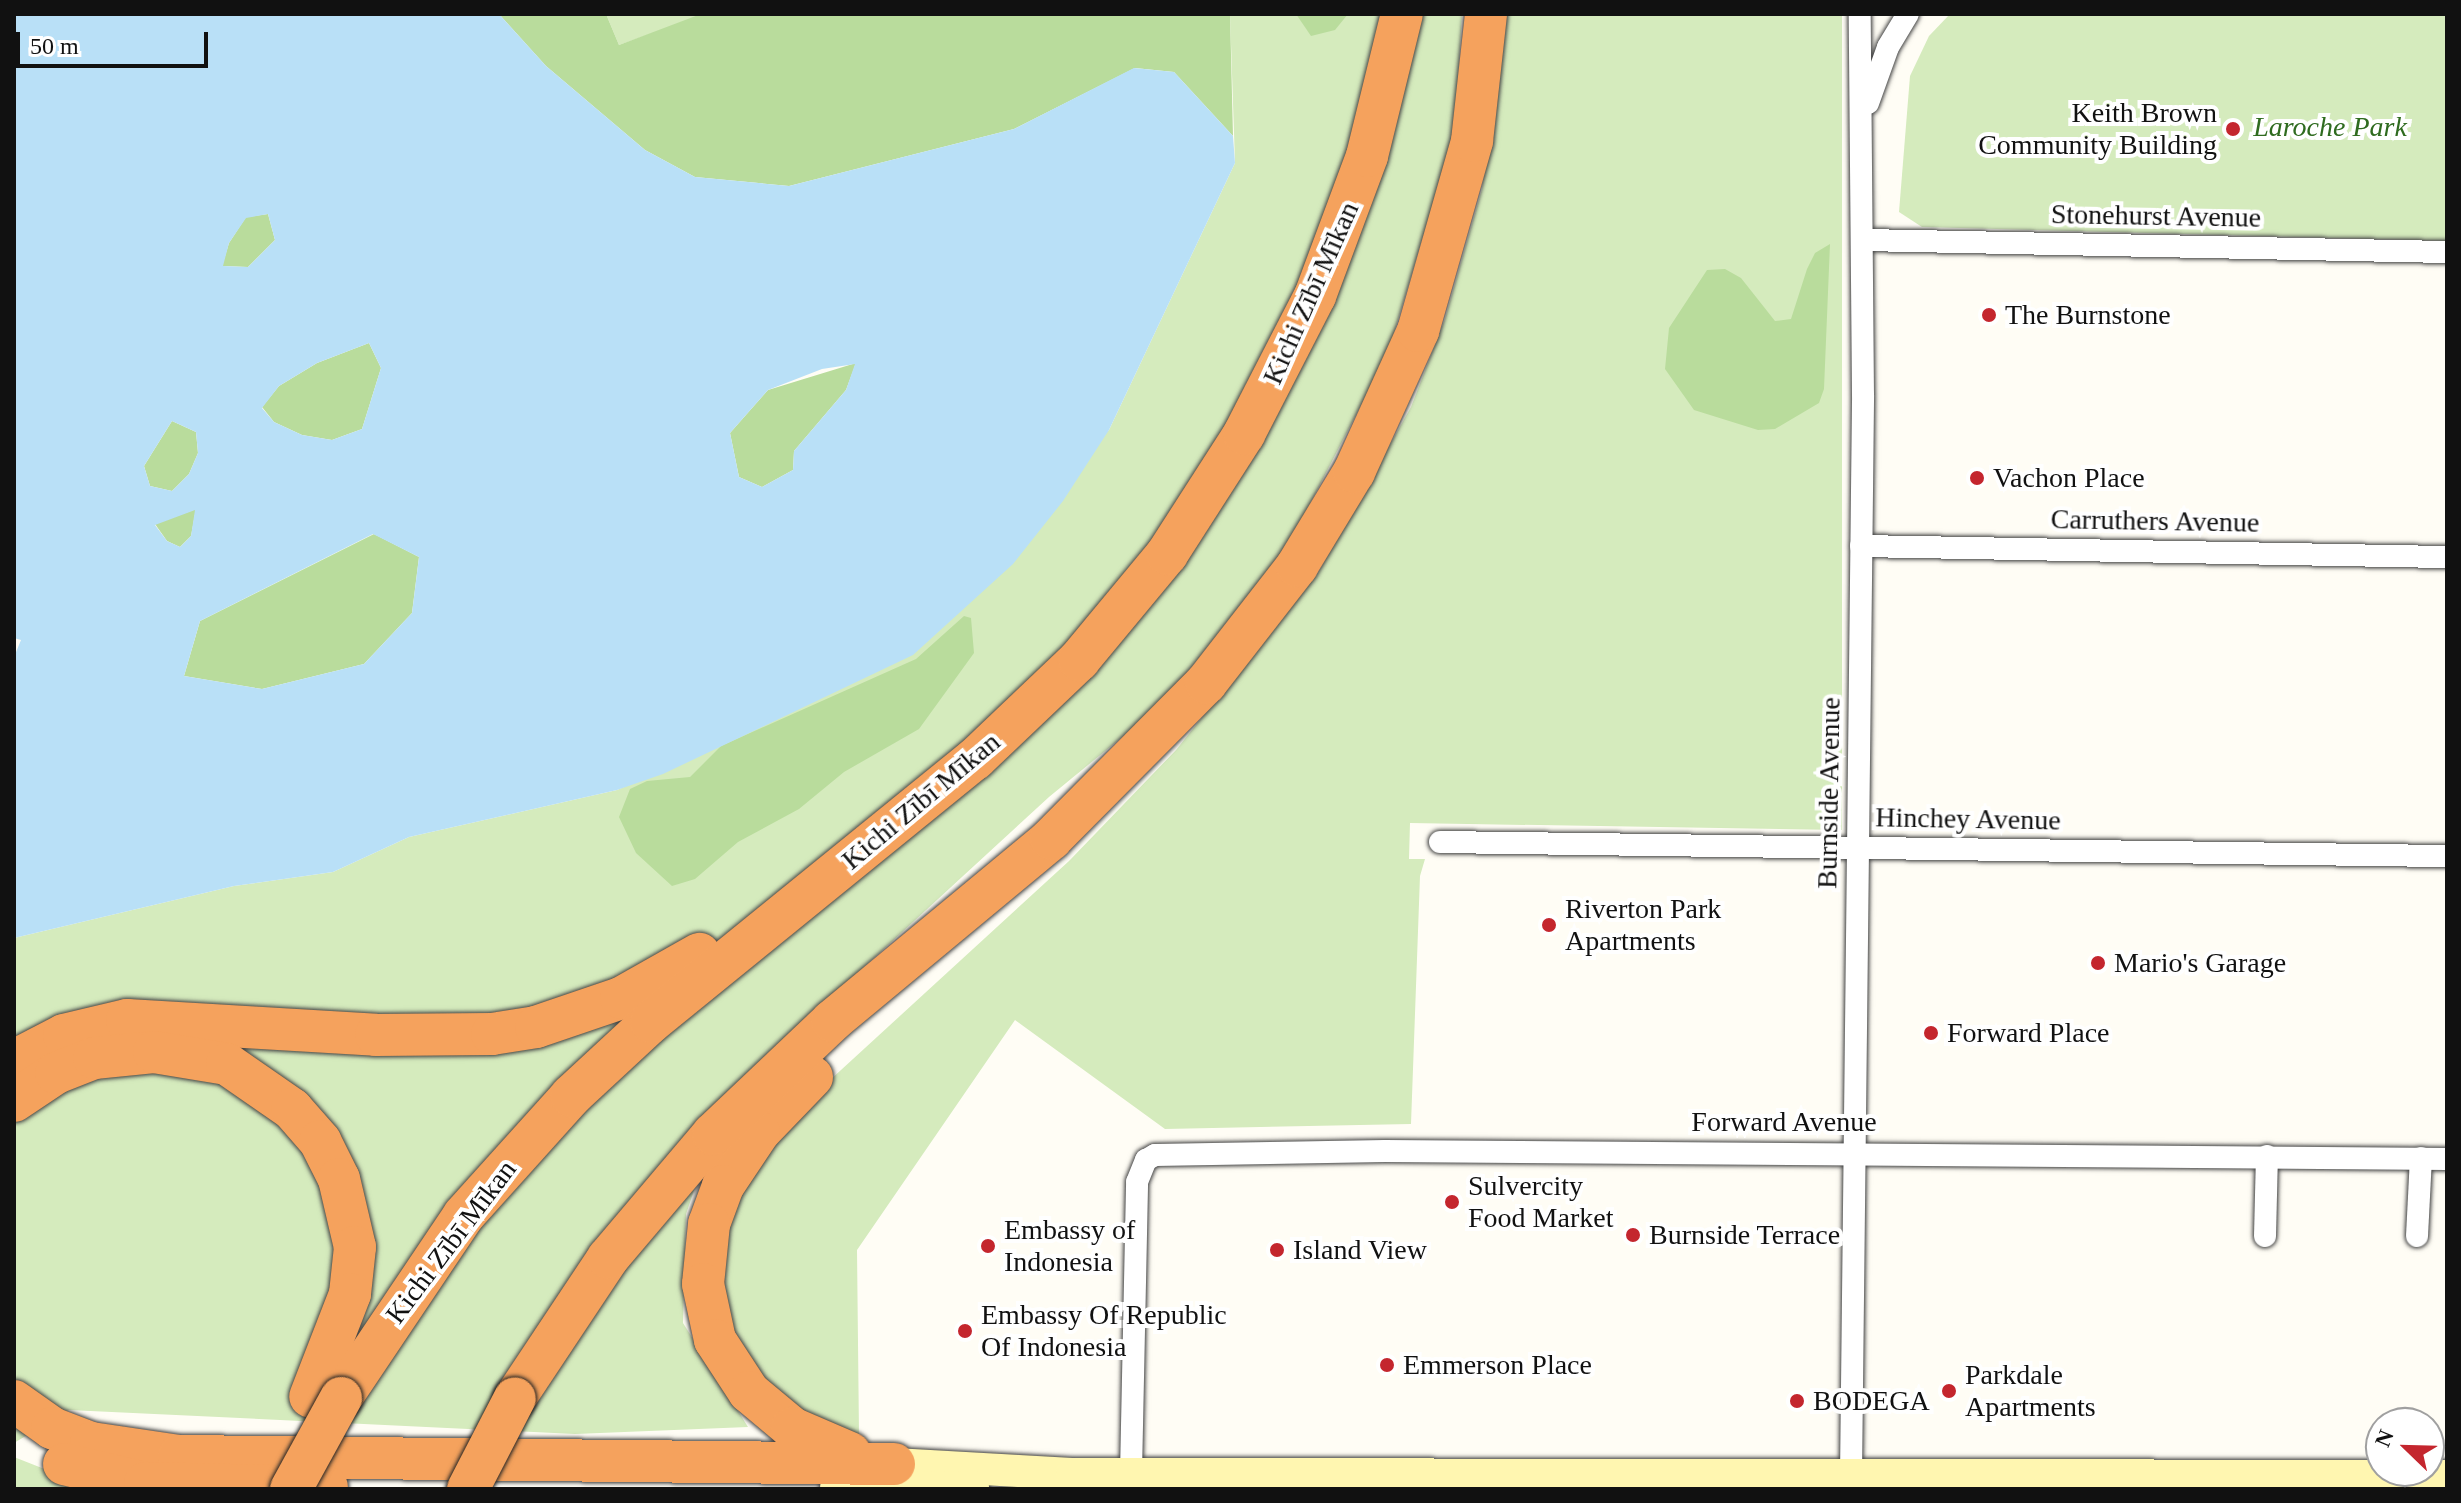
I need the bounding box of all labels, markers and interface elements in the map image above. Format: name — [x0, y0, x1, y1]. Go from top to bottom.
scale bar — [20, 16, 212, 66]
text: 50 m — [30, 33, 79, 59]
place label: Keith Brown Community Building — [1978, 96, 2217, 162]
park label: Laroche Park — [2253, 110, 2407, 144]
marker: Keith Brown Community Building — [2224, 120, 2242, 138]
street label: Kichi Zībī Mīkan — [1256, 197, 1366, 389]
street label: Stonehurst Avenue — [2050, 197, 2262, 235]
place label: The Burnstone — [2005, 298, 2171, 332]
marker: The Burnstone — [1980, 306, 1998, 324]
place label: Vachon Place — [1993, 461, 2145, 495]
marker: Vachon Place — [1968, 469, 1986, 487]
street label: Carruthers Avenue — [2050, 502, 2260, 540]
street label: Burnside Avenue — [1811, 696, 1847, 890]
street label: Kichi Zībī Mīkan — [835, 725, 1007, 877]
street label: Hinchey Avenue — [1874, 801, 2062, 837]
place label: Riverton Park Apartments — [1565, 892, 1721, 958]
marker: Riverton Park Apartments — [1540, 916, 1558, 934]
place label: Mario's Garage — [2114, 946, 2286, 980]
marker: Mario's Garage — [2089, 954, 2107, 972]
place label: Forward Place — [1947, 1016, 2110, 1050]
marker: Forward Place — [1922, 1024, 1940, 1042]
street label: Forward Avenue — [1691, 1105, 1877, 1139]
street label: Kichi Zībī Mīkan — [379, 1154, 523, 1330]
place label: Sulvercity Food Market — [1468, 1169, 1613, 1235]
marker: Sulvercity Food Market — [1443, 1193, 1461, 1211]
place label: Embassy of Indonesia — [1004, 1213, 1135, 1279]
place label: Burnside Terrace — [1649, 1218, 1841, 1252]
marker: Burnside Terrace — [1624, 1226, 1642, 1244]
place label: Island View — [1293, 1233, 1427, 1267]
marker: Embassy of Indonesia — [979, 1237, 997, 1255]
marker: Island View — [1268, 1241, 1286, 1259]
place label: Embassy Of Republic Of Indonesia — [981, 1298, 1227, 1364]
marker: Embassy Of Republic Of Indonesia — [956, 1322, 974, 1340]
place label: Emmerson Place — [1403, 1348, 1592, 1382]
marker: Emmerson Place — [1378, 1356, 1396, 1374]
place label: Parkdale Apartments — [1965, 1358, 2096, 1424]
marker: Parkdale Apartments — [1940, 1382, 1958, 1400]
place label: BODEGA — [1813, 1384, 1930, 1418]
marker: BODEGA — [1788, 1392, 1806, 1410]
north arrow — [2365, 1407, 2445, 1487]
text: N — [2370, 1426, 2399, 1450]

